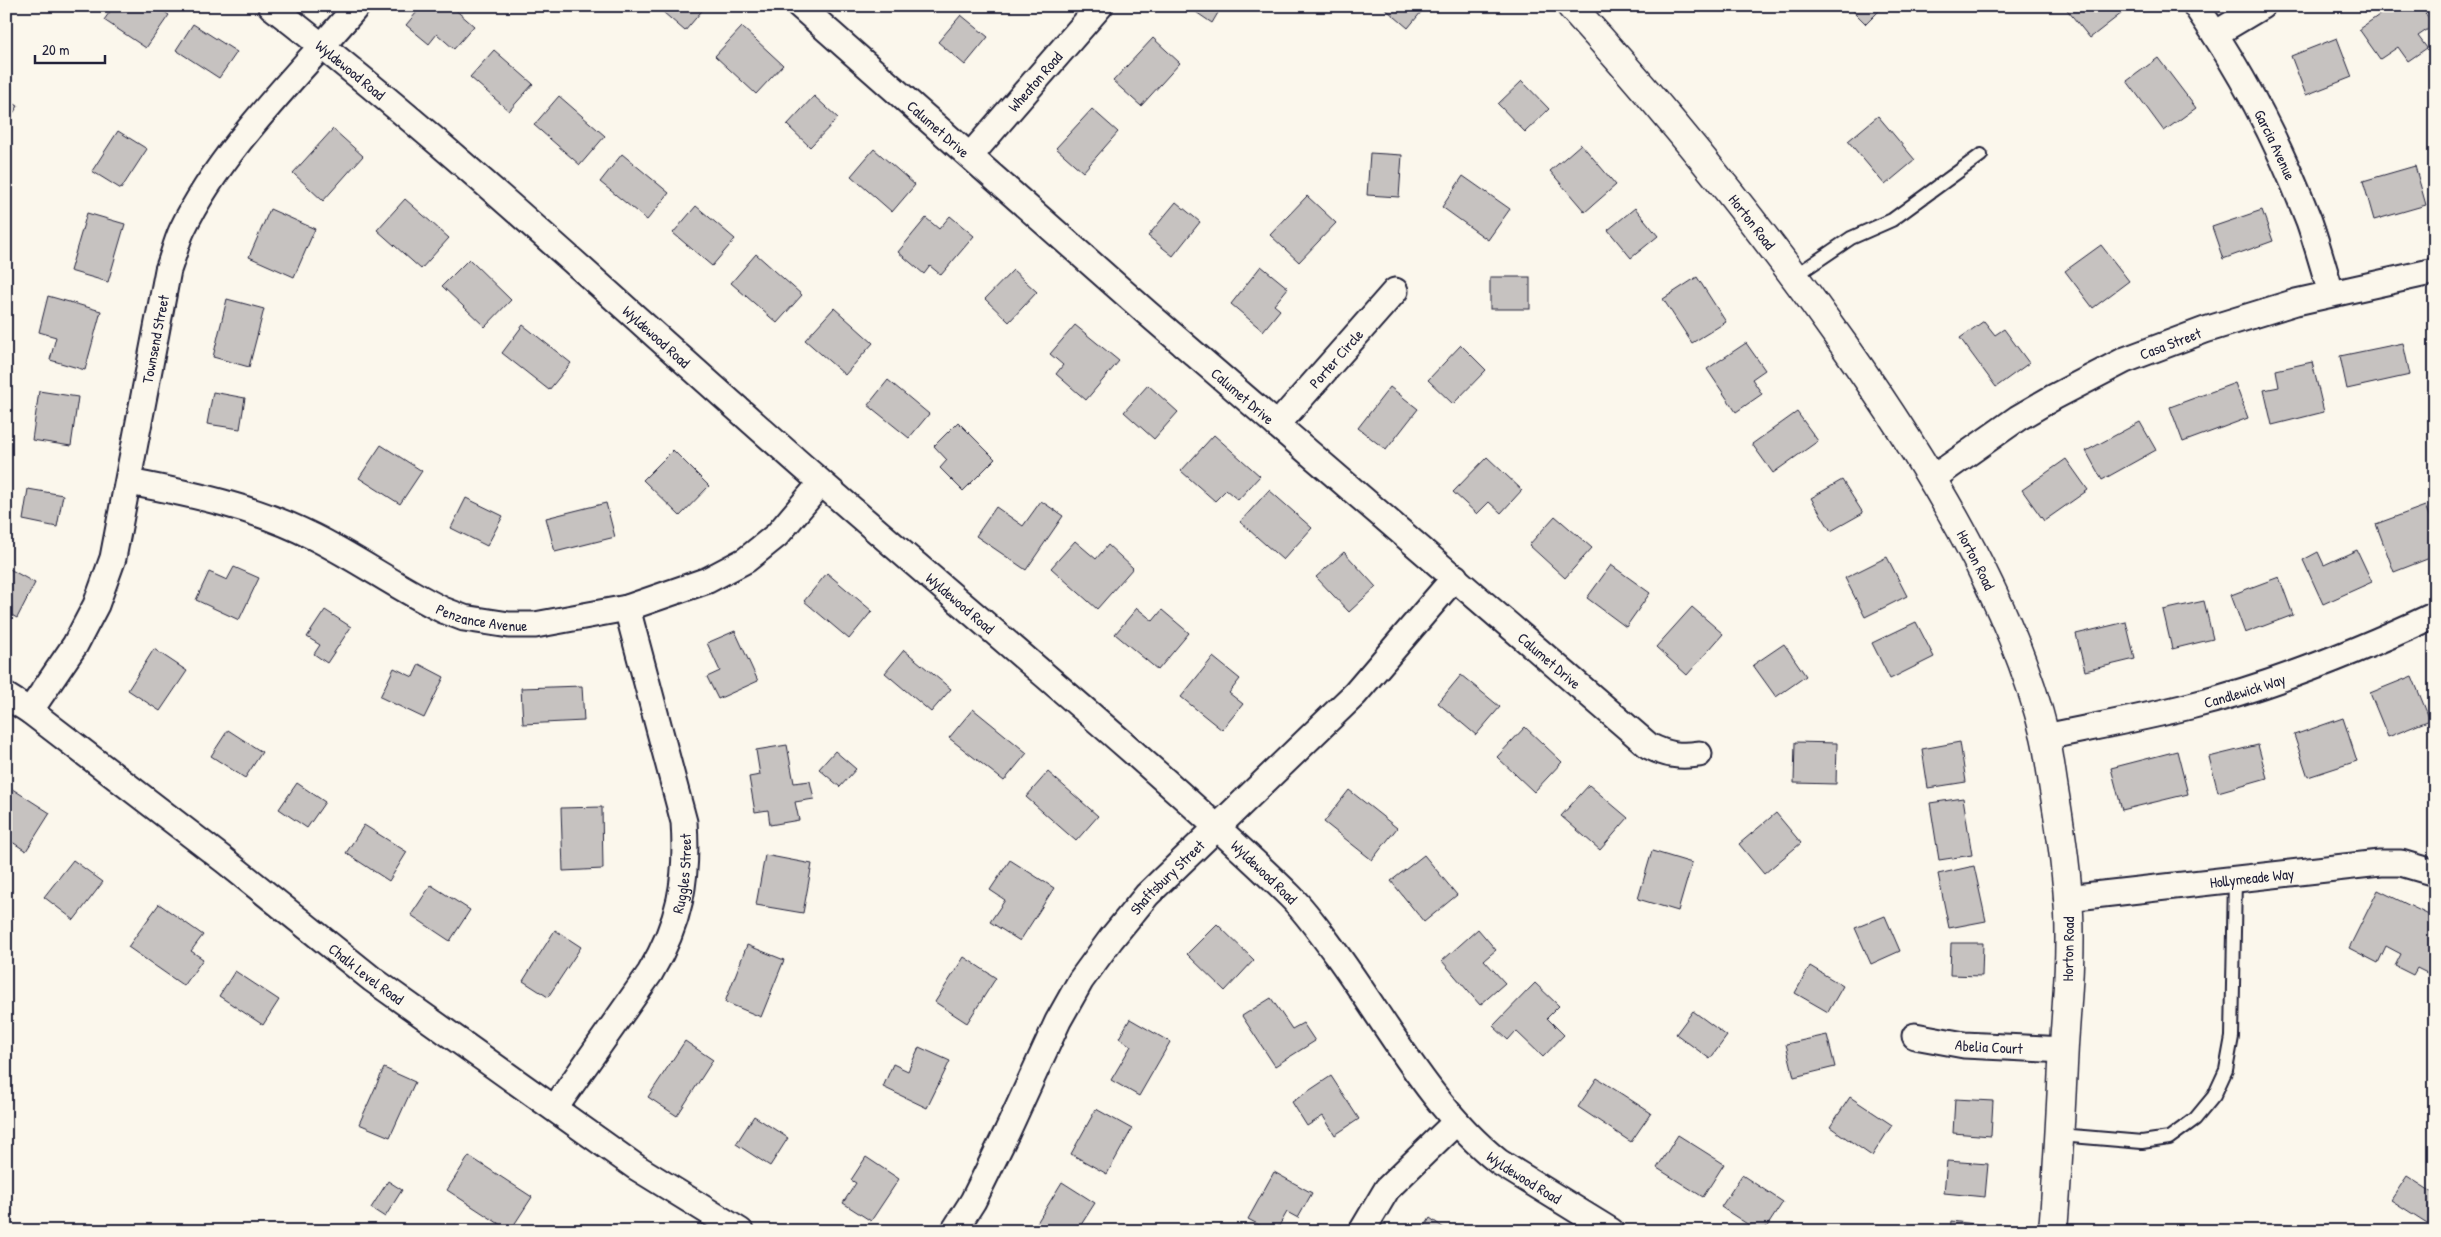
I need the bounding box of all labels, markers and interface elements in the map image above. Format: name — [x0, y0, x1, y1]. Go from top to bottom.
scale bar — [35, 32, 105, 64]
street label: Wyldewood Road — [311, 35, 390, 105]
text: 20 m — [42, 39, 69, 60]
street label: Wheaton Road — [1003, 46, 1067, 116]
street label: Calumet Drive — [903, 95, 974, 162]
street label: Garcia Avenue — [2250, 106, 2301, 183]
street label: Horton Road — [1724, 190, 1781, 254]
street label: Townsend Street — [136, 292, 174, 385]
street label: Wyldewood Road — [618, 300, 695, 372]
street label: Casa Street — [2136, 322, 2205, 364]
street label: Porter Circle — [1304, 324, 1368, 392]
street label: Calumet Drive — [1207, 363, 1279, 429]
street label: Horton Road — [1952, 526, 2001, 593]
street label: Wyldewood Road — [922, 567, 999, 638]
street label: Penzance Avenue — [433, 598, 527, 636]
street label: Calumet Drive — [1514, 627, 1586, 693]
street label: Candlewick Way — [2201, 668, 2288, 713]
street label: Ruggles Street — [666, 832, 695, 916]
street label: Shaftsbury Street — [1125, 834, 1209, 919]
street label: Wyldewood Road — [1227, 835, 1303, 908]
street label: Hollymeade Way — [2209, 862, 2295, 892]
street label: Horton Road — [2057, 916, 2079, 982]
street label: Chalk Level Road — [324, 938, 408, 1009]
street label: Abelia Court — [1954, 1033, 2024, 1058]
street label: Wyldewood Road — [1482, 1146, 1566, 1209]

